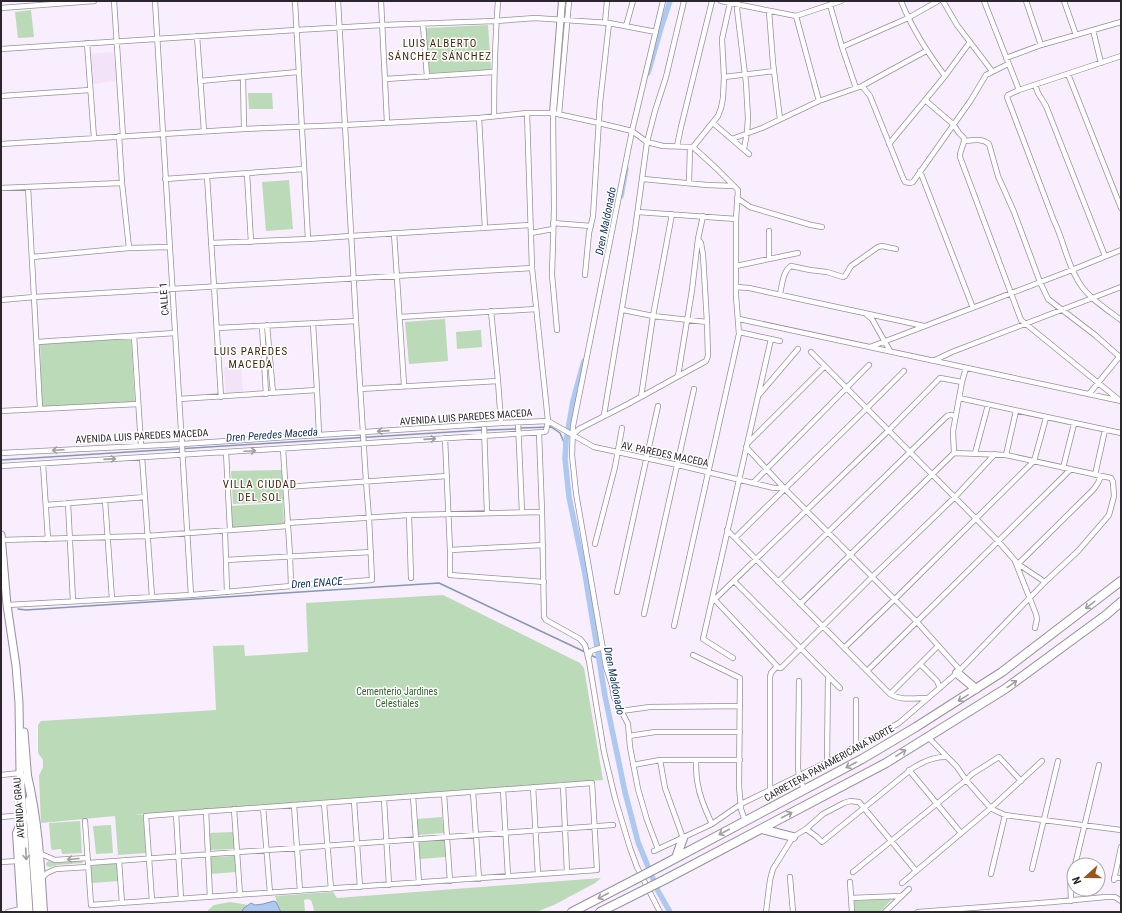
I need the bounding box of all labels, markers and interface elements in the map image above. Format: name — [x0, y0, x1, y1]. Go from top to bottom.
district label: LUIS ALBERTO SÁNCHEZ SÁNCHEZ — [388, 37, 492, 63]
water label: Dren Maldonado — [593, 186, 619, 256]
street label: CALLE 1 — [157, 282, 171, 316]
district label: LUIS PAREDES MACEDA — [214, 345, 288, 371]
street label: AVENIDA LUIS PAREDES MACEDA — [399, 407, 533, 427]
water label: Dren Peredes Maceda — [226, 425, 318, 445]
street label: AVENIDA LUIS PAREDES MACEDA — [75, 427, 209, 445]
one-way arrow — [377, 428, 390, 435]
one-way arrow — [423, 436, 436, 443]
street label: AV. PAREDES MACEDA — [620, 439, 710, 469]
one-way arrow — [52, 446, 65, 454]
one-way arrow — [243, 447, 256, 454]
one-way arrow — [103, 455, 116, 462]
district label: VILLA CIUDAD DEL SOL — [223, 478, 297, 504]
water label: Dren ENACE — [291, 575, 344, 591]
one-way arrow — [1085, 600, 1096, 609]
water label: Dren Maldonado — [601, 646, 627, 716]
one-way arrow — [1006, 680, 1017, 688]
park label: Cementerio Jardines Celestiales — [356, 686, 438, 709]
one-way arrow — [957, 694, 969, 702]
street label: CARRETERA PANAMERICANA NORTE — [762, 723, 896, 803]
one-way arrow — [896, 749, 907, 757]
one-way arrow — [846, 762, 858, 769]
street label: AVENIDA GRAU — [11, 777, 27, 839]
one-way arrow — [781, 811, 793, 819]
one-way arrow — [718, 829, 730, 836]
one-way arrow — [22, 847, 29, 860]
one-way arrow — [67, 855, 80, 862]
north arrow — [1066, 857, 1106, 897]
text: N — [1070, 875, 1084, 886]
one-way arrow — [597, 893, 609, 900]

